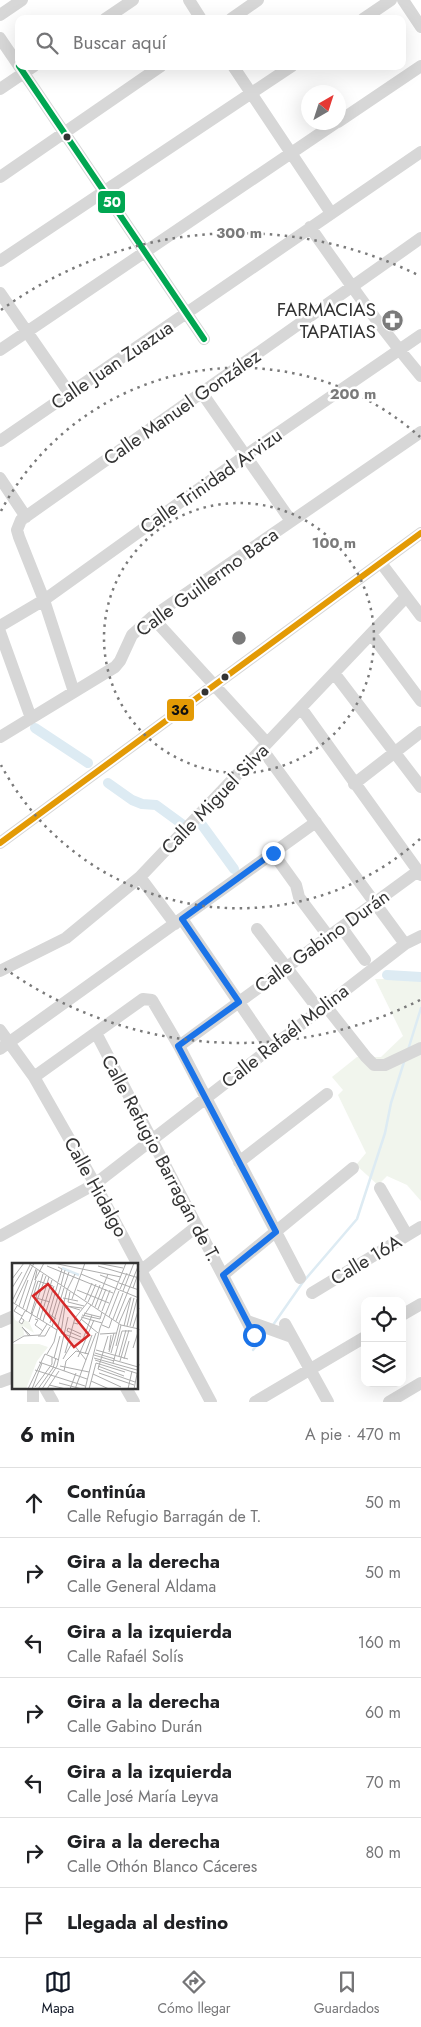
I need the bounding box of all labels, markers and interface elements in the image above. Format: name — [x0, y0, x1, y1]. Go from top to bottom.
search box — [15, 15, 406, 70]
icon: search — [33, 29, 61, 57]
text: Buscar aquí — [73, 29, 167, 56]
north arrow — [301, 85, 346, 130]
unlabelled marker — [62, 132, 72, 142]
line badge: 50 — [97, 190, 126, 214]
text: 50 — [103, 192, 121, 212]
text: 300 m — [216, 222, 262, 244]
place label: FARMACIAS TAPATIAS — [277, 296, 376, 345]
pharmacy icon: FARMACIAS TAPATIAS — [380, 308, 404, 332]
street label: Calle Juan Zuazua — [45, 314, 179, 416]
street label: Calle Manuel González — [98, 342, 266, 472]
text: 200 m — [330, 383, 376, 405]
street label: Calle Trinidad Arvizu — [134, 422, 288, 540]
street label: Calle Guillermo Baca — [130, 521, 284, 643]
text: 100 m — [312, 532, 356, 554]
centre of rings — [230, 629, 248, 647]
unlabelled marker — [220, 672, 230, 682]
unlabelled marker — [200, 687, 210, 697]
line badge: 36 — [166, 698, 195, 722]
text: 36 — [171, 700, 189, 720]
street label: Calle Miguel Silva — [155, 738, 275, 860]
route end — [262, 842, 285, 865]
street label: Calle Gabino Durán — [249, 883, 395, 999]
street label: Calle Rafaél Molina — [216, 978, 354, 1094]
street label: Calle Refugio Barragán de T. — [95, 1050, 227, 1266]
street label: Calle Hidalgo — [57, 1132, 135, 1242]
street label: Calle 16A — [325, 1228, 407, 1292]
inset map — [12, 1263, 139, 1390]
map controls — [361, 1297, 406, 1387]
button: locate — [361, 1297, 406, 1342]
route start — [243, 1324, 266, 1347]
button: layers — [361, 1342, 406, 1387]
text: 6 min — [20, 1420, 75, 1450]
text: A pie · 470 m — [305, 1423, 401, 1446]
text: Continúa — [67, 1478, 146, 1505]
icon: ahead — [20, 1489, 48, 1517]
text: 50 m — [365, 1491, 401, 1514]
text: Calle Refugio Barragán de T. — [67, 1505, 261, 1528]
text: Gira a la derecha — [67, 1548, 220, 1575]
icon: right — [20, 1559, 48, 1587]
text: 50 m — [365, 1561, 401, 1584]
text: Calle General Aldama — [67, 1575, 216, 1598]
text: Gira a la izquierda — [67, 1618, 232, 1645]
icon: left — [20, 1629, 48, 1657]
text: 160 m — [358, 1631, 401, 1654]
text: Calle Rafaél Solís — [67, 1645, 184, 1668]
text: Gira a la derecha — [67, 1688, 220, 1715]
icon: right — [20, 1699, 48, 1727]
text: 60 m — [365, 1701, 401, 1724]
text: Calle Gabino Durán — [67, 1715, 202, 1738]
text: Gira a la izquierda — [67, 1758, 232, 1785]
icon: left — [20, 1769, 48, 1797]
text: 70 m — [366, 1771, 401, 1794]
text: Calle José María Leyva — [67, 1785, 218, 1808]
text: Gira a la derecha — [67, 1828, 220, 1855]
icon: right — [20, 1839, 48, 1867]
text: 80 m — [365, 1841, 401, 1864]
text: Calle Othón Blanco Cáceres — [67, 1855, 257, 1878]
icon: arrive — [20, 1909, 48, 1937]
text: Llegada al destino — [67, 1909, 228, 1936]
tab: Mapa — [42, 1968, 74, 2018]
tab: Cómo llegar — [157, 1968, 231, 2018]
tab: Guardados — [314, 1968, 379, 2018]

